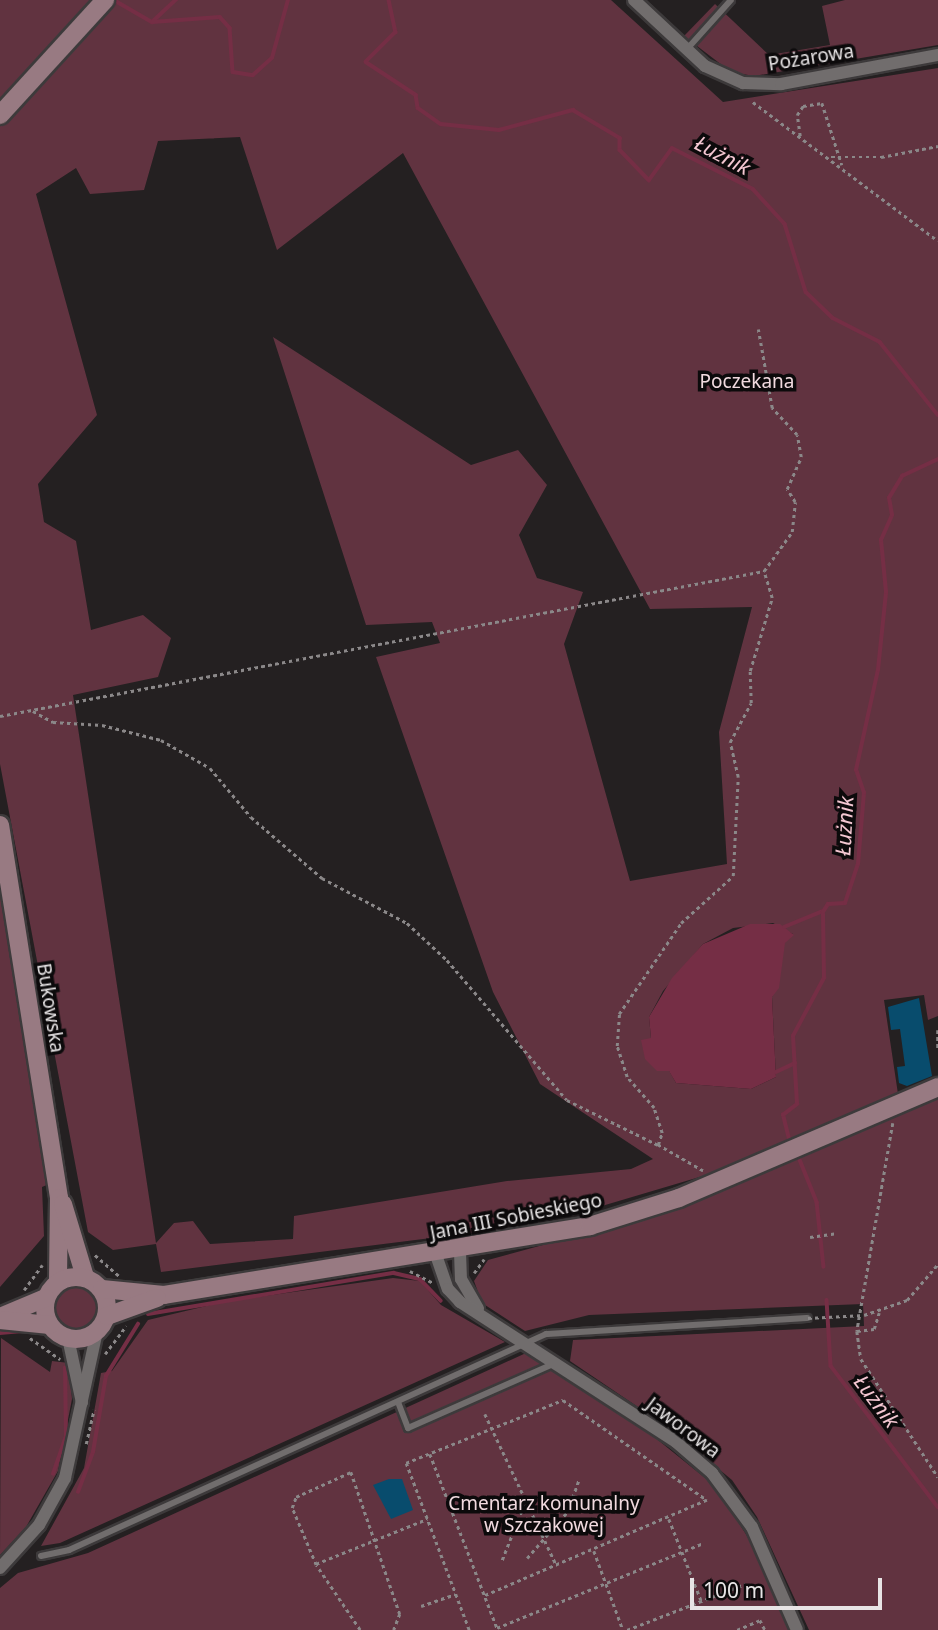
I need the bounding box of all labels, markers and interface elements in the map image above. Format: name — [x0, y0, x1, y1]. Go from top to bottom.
street label: Pożarowa — [766, 40, 856, 76]
water label: Łużnik — [691, 130, 755, 180]
park label: Poczekana — [700, 371, 794, 393]
water label: Łużnik — [830, 796, 858, 856]
street label: Bukowska — [32, 962, 68, 1054]
street label: Jana III Sobieskiego — [428, 1189, 604, 1245]
water label: Łużnik — [849, 1370, 905, 1432]
street label: Jaworowa — [642, 1393, 724, 1463]
park label: Cmentarz komunalny w Szczakowej — [448, 1493, 640, 1537]
scale bar — [693, 1564, 886, 1608]
text: 100 m — [703, 1576, 764, 1604]

